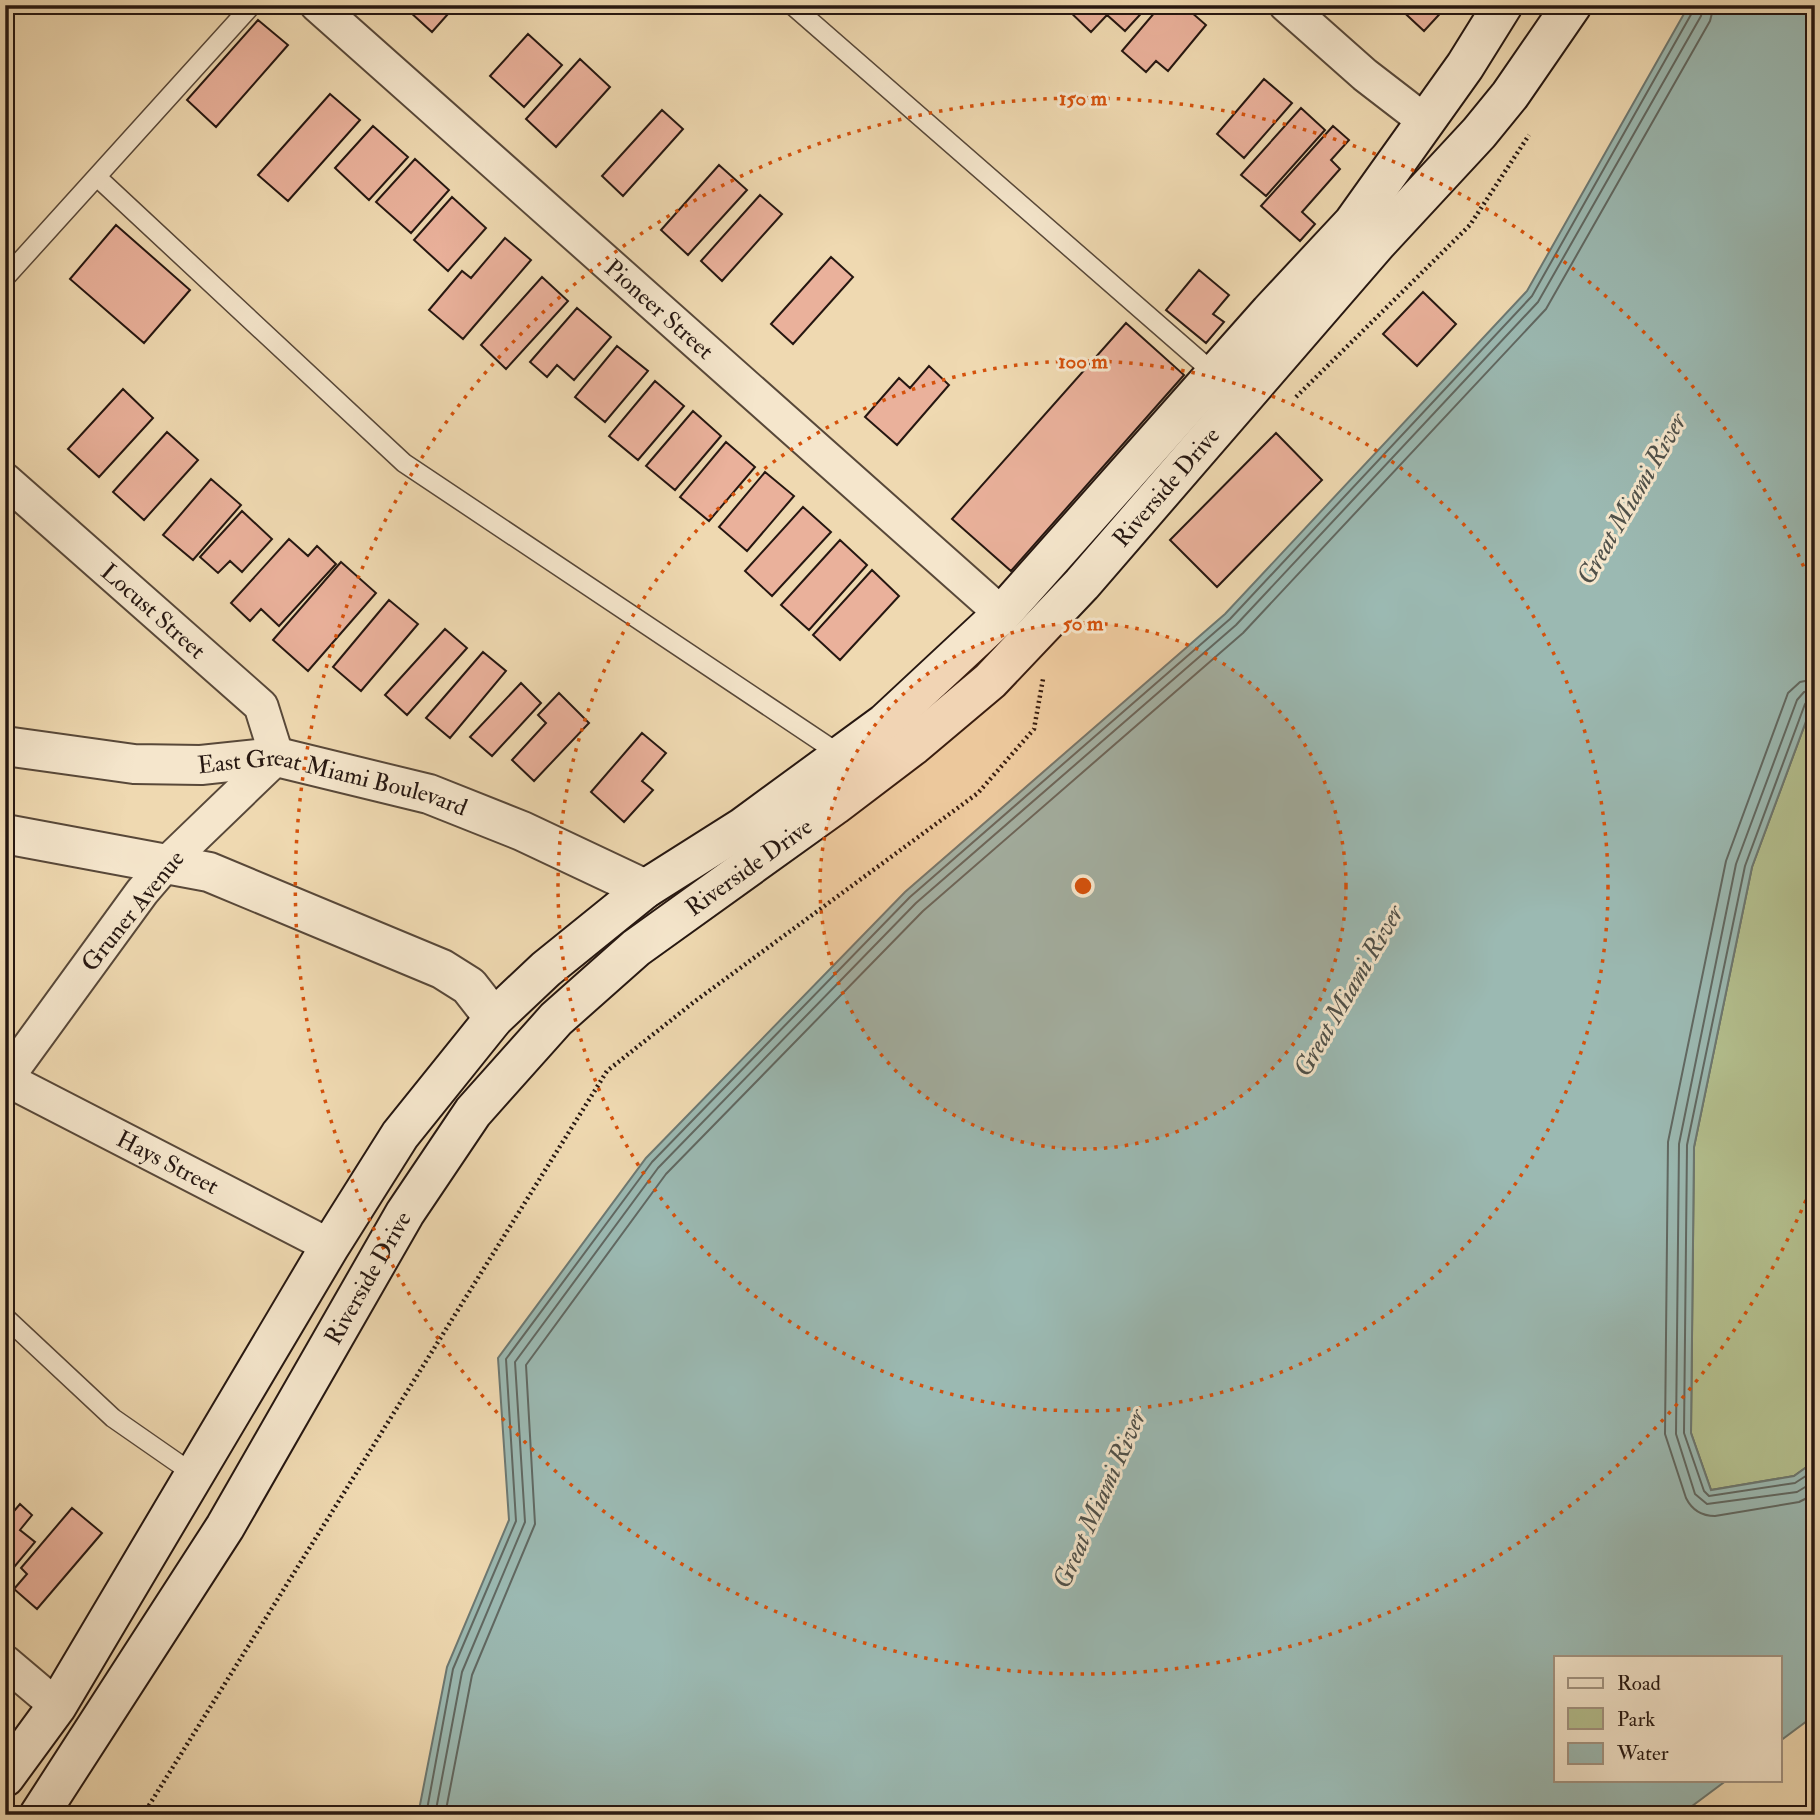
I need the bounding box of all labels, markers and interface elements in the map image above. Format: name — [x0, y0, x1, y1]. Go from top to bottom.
text: 150 m — [1059, 85, 1108, 112]
street label: Pioneer Street — [598, 253, 721, 366]
text: 100 m — [1058, 348, 1109, 375]
water label: Great Miami River — [1570, 406, 1695, 590]
street label: Riverside Drive — [1106, 420, 1227, 553]
street label: Locust Street — [94, 556, 213, 666]
text: 50 m — [1063, 610, 1104, 637]
street label: East Great Miami Boulevard — [196, 741, 472, 823]
street label: Riverside Drive — [679, 811, 818, 923]
street label: Gruner Avenue — [75, 844, 191, 978]
centre of rings — [1071, 874, 1095, 898]
water label: Great Miami River — [1287, 898, 1412, 1082]
street label: Hays Street — [111, 1123, 224, 1202]
street label: Riverside Drive — [317, 1206, 418, 1350]
water label: Great Miami River — [1046, 1403, 1154, 1594]
legend — [1554, 1656, 1782, 1782]
text: Road — [1617, 1670, 1662, 1697]
text: Park — [1617, 1706, 1655, 1733]
text: Water — [1616, 1740, 1669, 1767]

